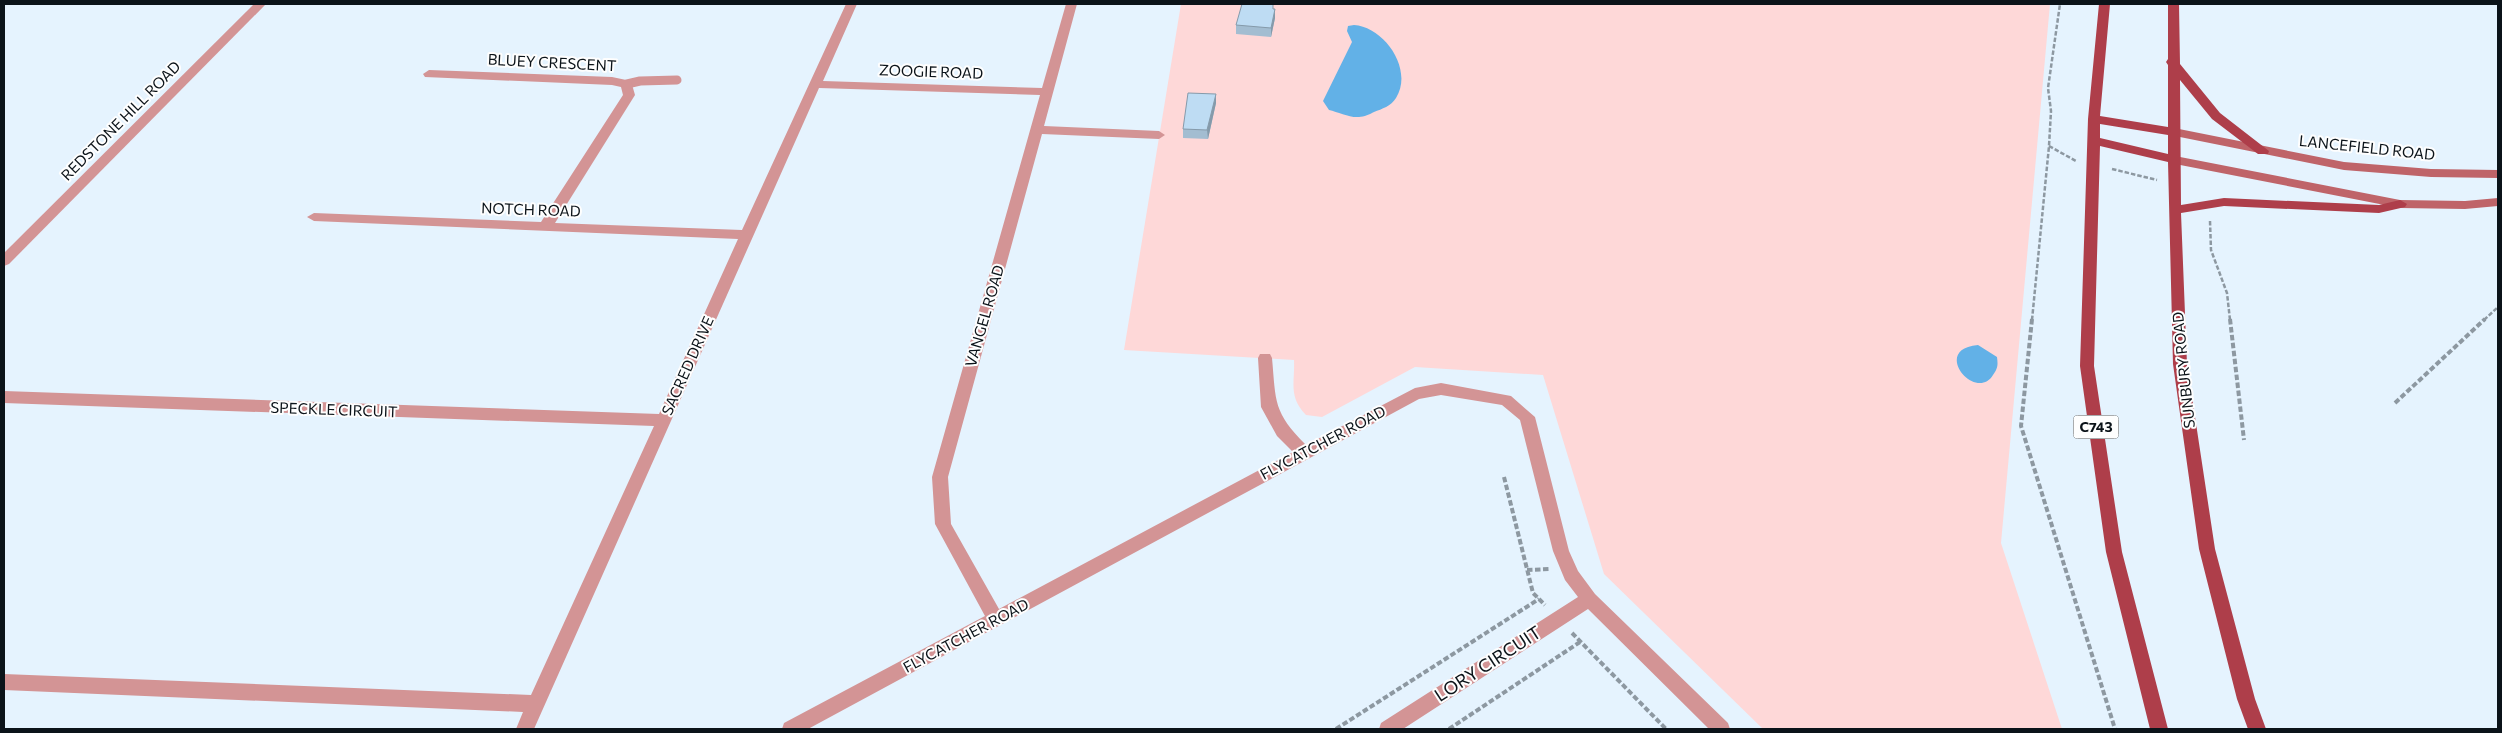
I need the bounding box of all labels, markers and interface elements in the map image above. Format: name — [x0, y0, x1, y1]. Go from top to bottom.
street label: BLUEY CRESCENT — [487, 50, 617, 74]
street label: REDSTONE HILL ROAD — [57, 57, 184, 184]
street label: ZOOGIE ROAD — [879, 60, 983, 82]
street label: LANCEFIELD ROAD — [2298, 131, 2436, 163]
street label: NOTCH ROAD — [481, 198, 581, 220]
street label: VANGEL ROAD — [961, 263, 1007, 369]
street label: SUNBURY ROAD — [2168, 311, 2198, 429]
street label: SACRED DRIVE — [657, 313, 717, 418]
street label: SPECKLE CIRCUIT — [270, 398, 398, 420]
street label: FLYCATCHER ROAD — [1257, 401, 1388, 483]
road number: C743 — [2074, 416, 2118, 438]
street label: FLYCATCHER ROAD — [900, 594, 1031, 676]
street label: LORY CIRCUIT — [1430, 621, 1545, 706]

